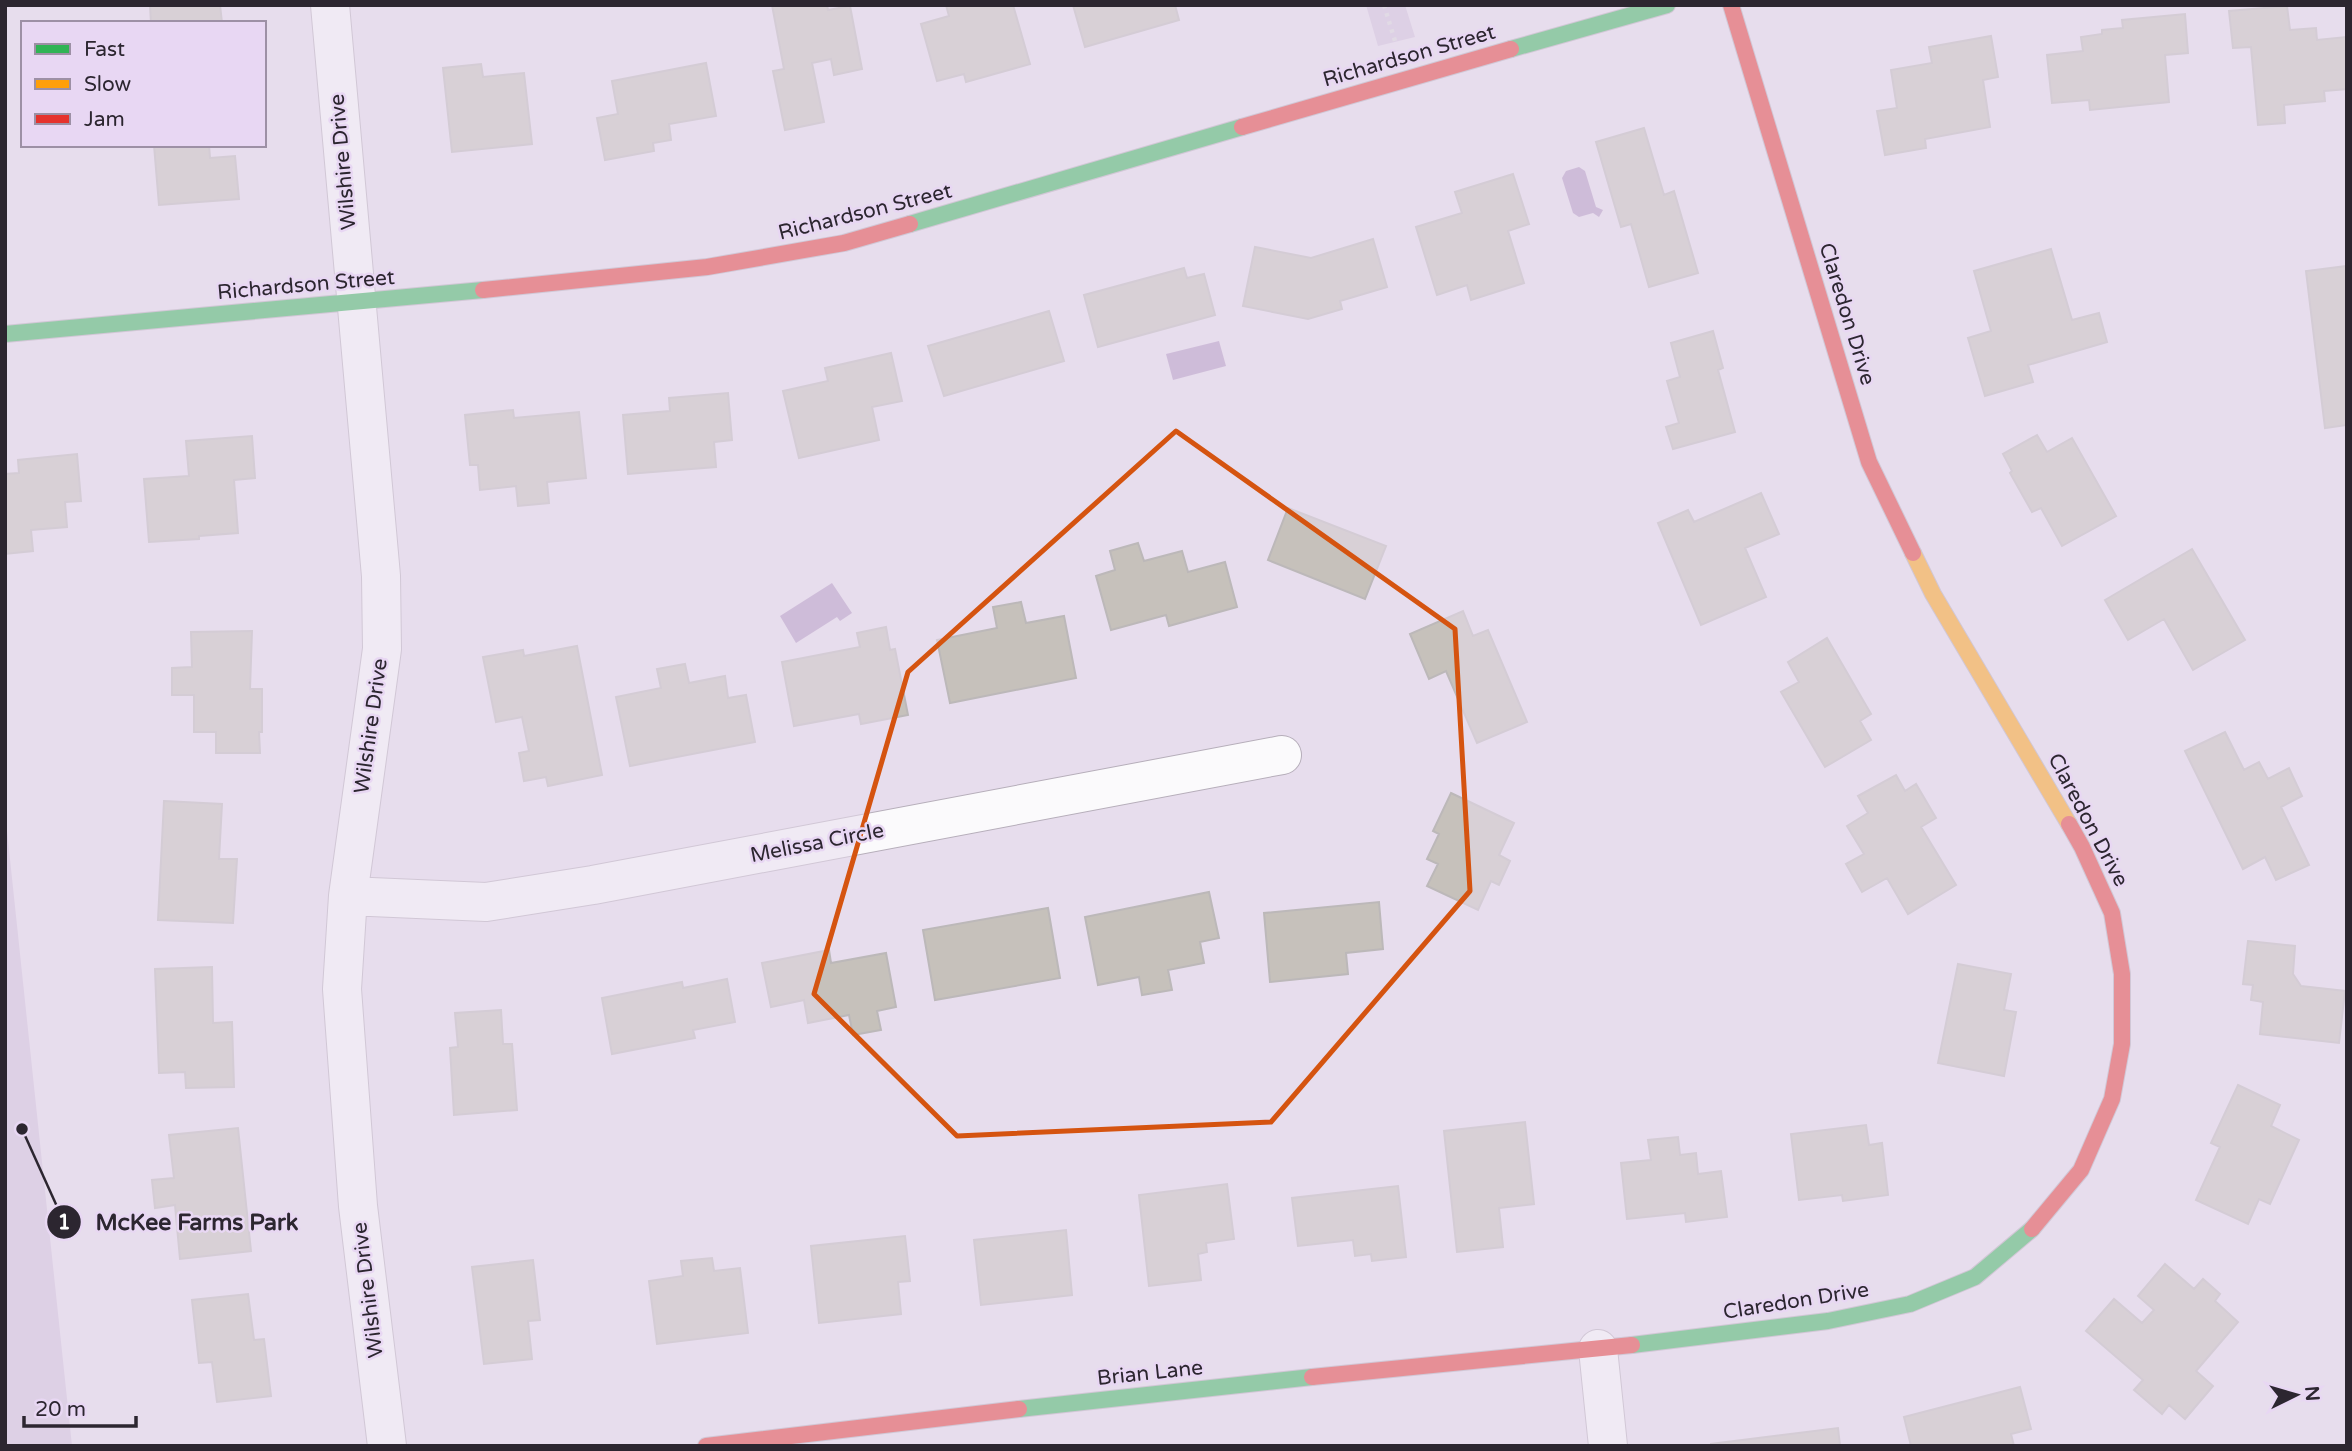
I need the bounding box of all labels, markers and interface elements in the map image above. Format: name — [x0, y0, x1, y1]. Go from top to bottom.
street label: Richardson Street — [1320, 19, 1498, 93]
legend — [21, 21, 266, 147]
text: Fast — [84, 37, 125, 62]
text: Slow — [84, 72, 132, 97]
street label: Wilshire Drive — [325, 93, 361, 231]
text: Jam — [84, 107, 125, 132]
street label: Richardson Street — [776, 178, 954, 246]
street label: Claredon Drive — [1814, 240, 1881, 388]
street label: Richardson Street — [216, 265, 396, 305]
street label: Wilshire Drive — [349, 657, 393, 795]
street label: Claredon Drive — [2042, 749, 2134, 891]
street label: Melissa Circle — [748, 818, 886, 868]
callout: McKee Farms Park — [47, 1200, 312, 1244]
text: McKee Farms Park — [96, 1209, 299, 1237]
text: 1 — [57, 1210, 71, 1235]
street label: Wilshire Drive — [347, 1221, 389, 1359]
street label: Claredon Drive — [1721, 1277, 1871, 1325]
street label: Brian Lane — [1096, 1355, 1204, 1391]
north arrow — [2261, 1360, 2331, 1430]
scale bar — [24, 1384, 136, 1428]
text: N — [2300, 1385, 2324, 1402]
text: 20 m — [35, 1397, 86, 1422]

